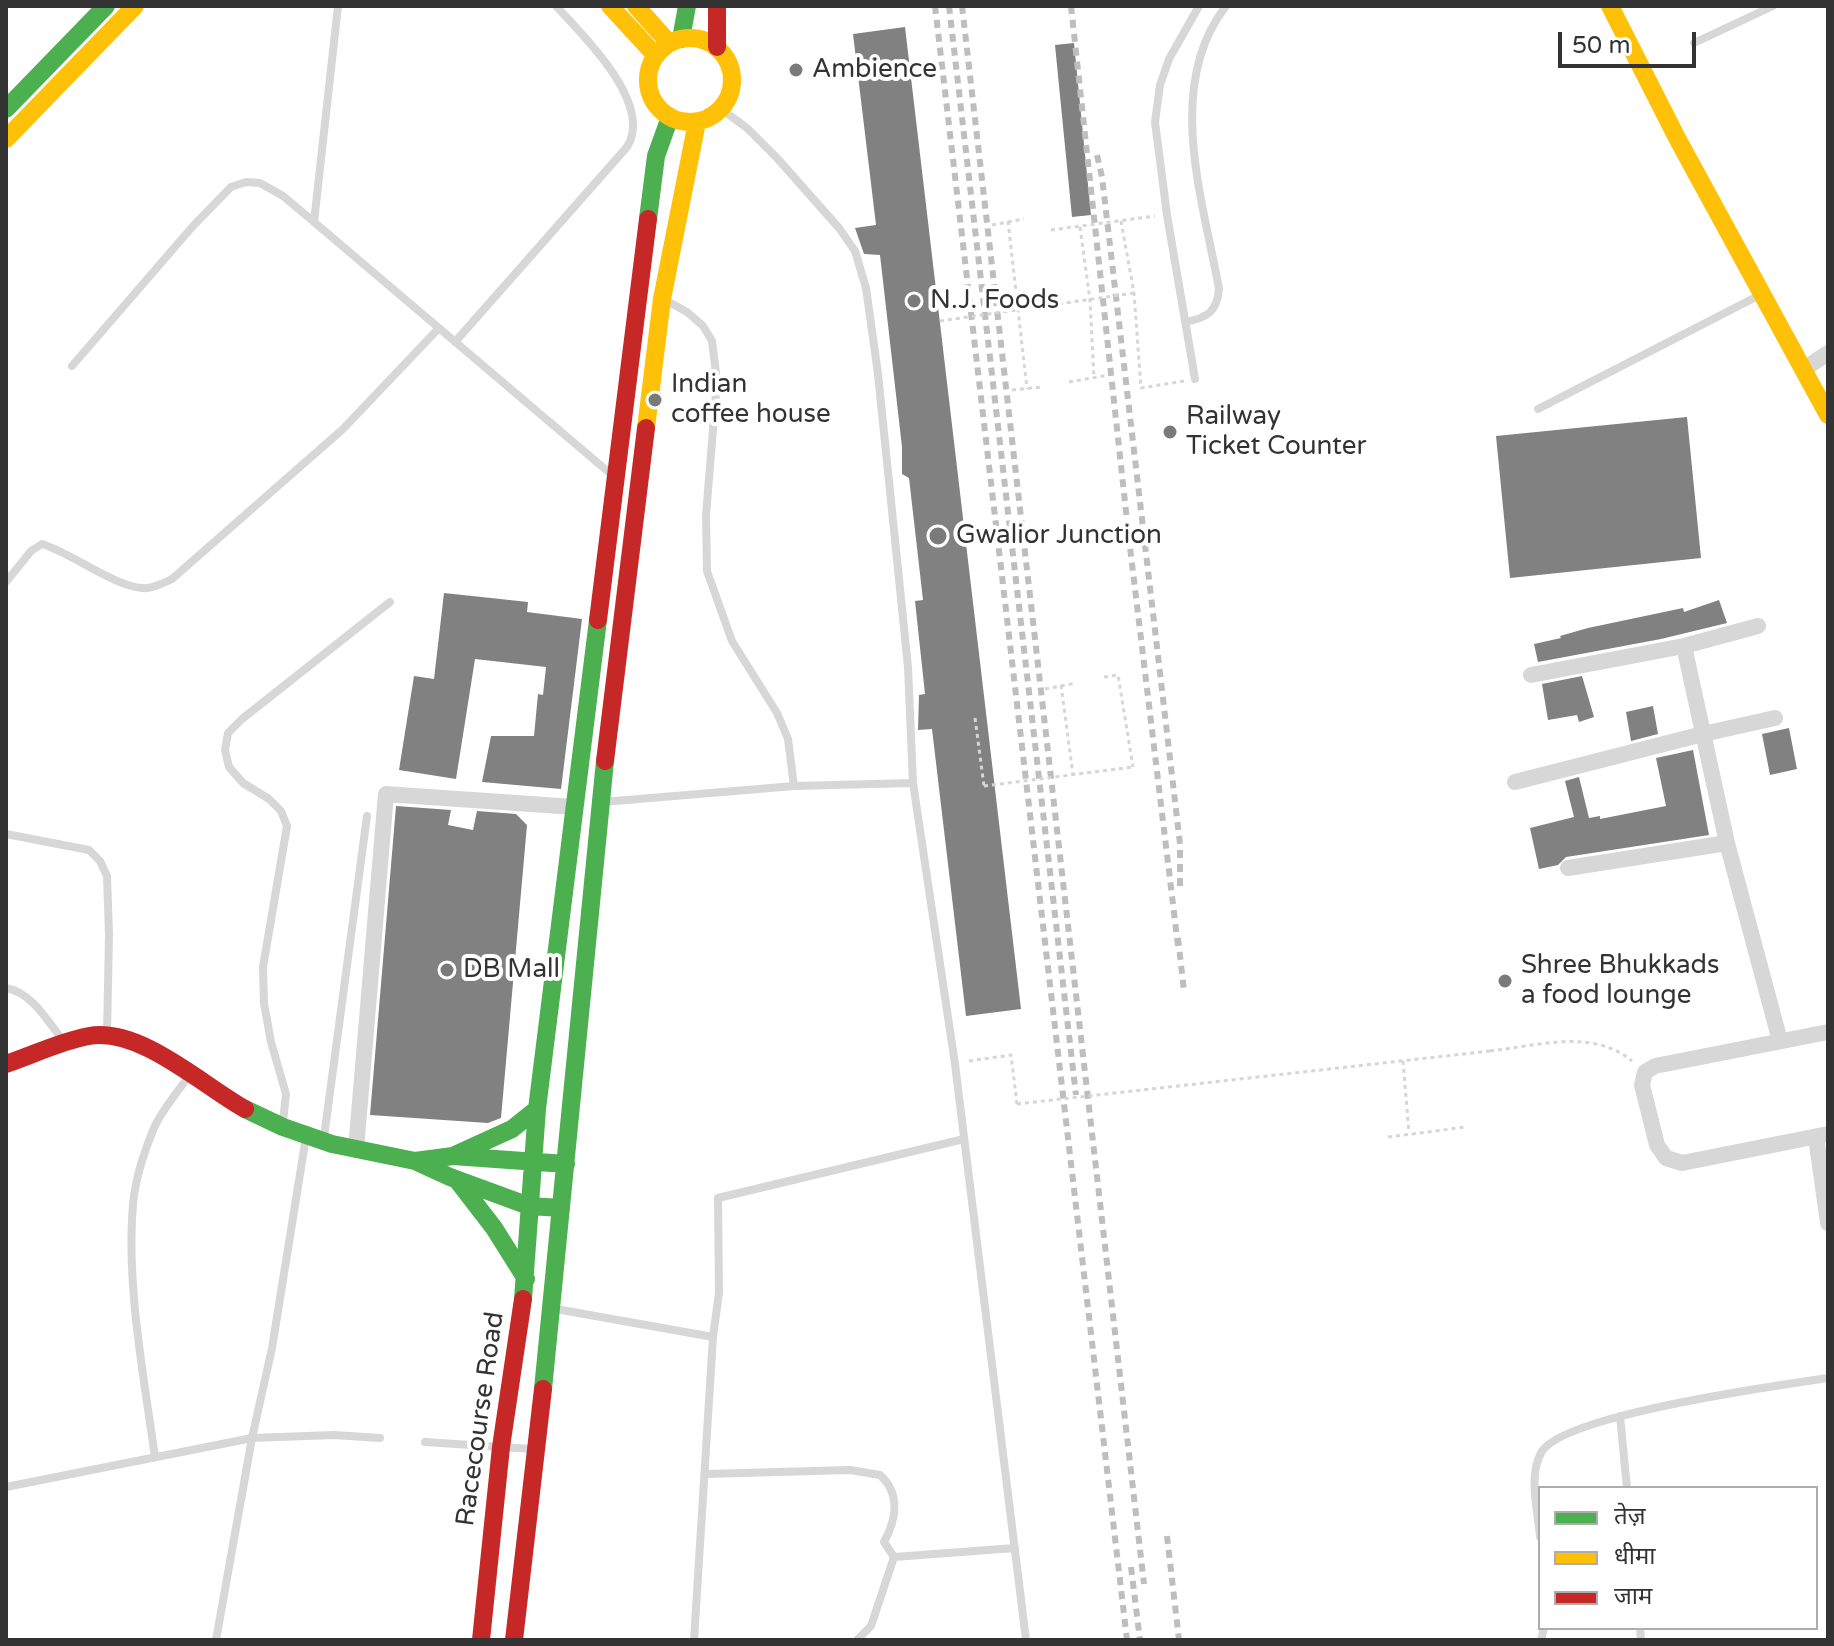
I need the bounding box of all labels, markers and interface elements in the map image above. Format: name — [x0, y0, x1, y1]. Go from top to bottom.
scale bar — [1562, 16, 1700, 66]
text: 50 m — [1572, 31, 1630, 60]
place label: Ambience — [812, 54, 937, 86]
marker: Ambience — [787, 61, 805, 79]
place label: N.J. Foods — [930, 285, 1059, 317]
marker: N.J. Foods — [905, 292, 923, 310]
place label: Indian coffee house — [671, 369, 831, 430]
marker: Indian coffee house — [646, 391, 664, 409]
place label: Railway Ticket Counter — [1186, 401, 1366, 462]
marker: Railway Ticket Counter — [1161, 423, 1179, 441]
place label: Gwalior Junction — [956, 520, 1162, 552]
marker: Gwalior Junction — [927, 525, 949, 547]
place label: Shree Bhukkads a food lounge — [1521, 950, 1719, 1012]
place label: DB Mall — [463, 954, 560, 986]
marker: DB Mall — [438, 961, 456, 979]
marker: Shree Bhukkads a food lounge — [1496, 972, 1514, 990]
street label: Racecourse Road — [451, 1310, 511, 1528]
legend — [1538, 1486, 1818, 1630]
text: तेज़ — [1614, 1502, 1646, 1531]
text: धीमा — [1614, 1542, 1656, 1571]
text: जाम — [1614, 1582, 1652, 1611]

